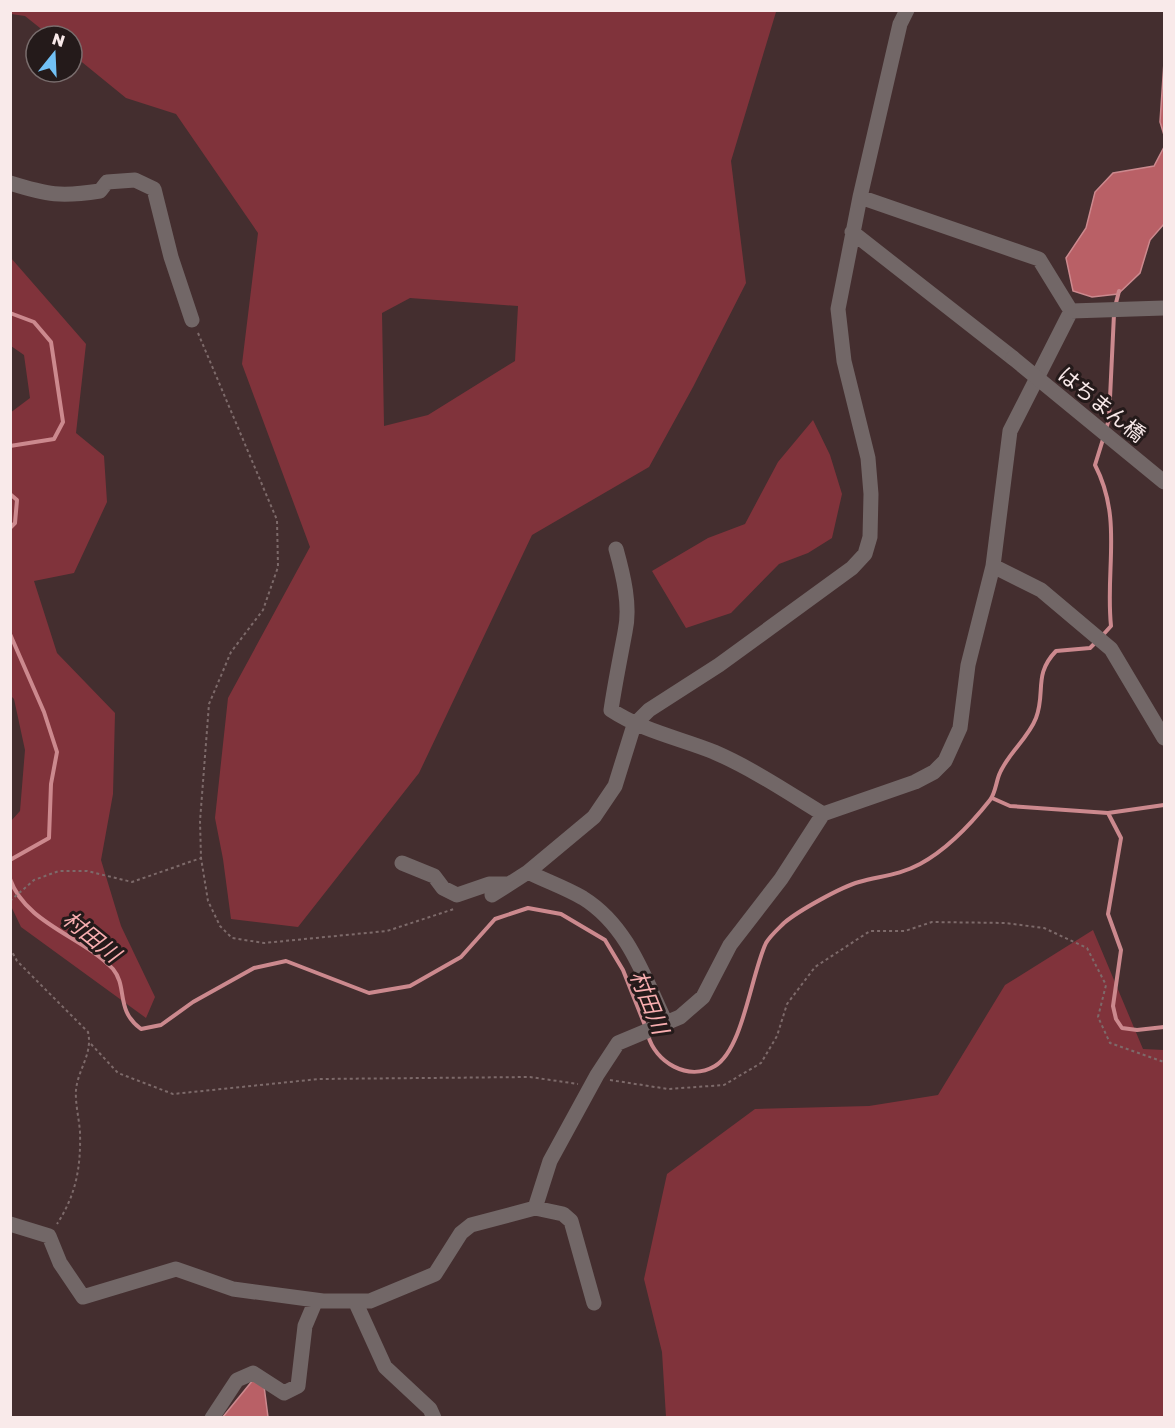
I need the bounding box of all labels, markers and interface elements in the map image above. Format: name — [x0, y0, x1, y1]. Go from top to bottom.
north arrow — [24, 24, 84, 84]
text: N — [50, 28, 68, 51]
street label: はちまん橋 — [1053, 361, 1151, 447]
water label: 村田川 — [58, 905, 128, 969]
water label: 村田川 — [625, 966, 676, 1040]

